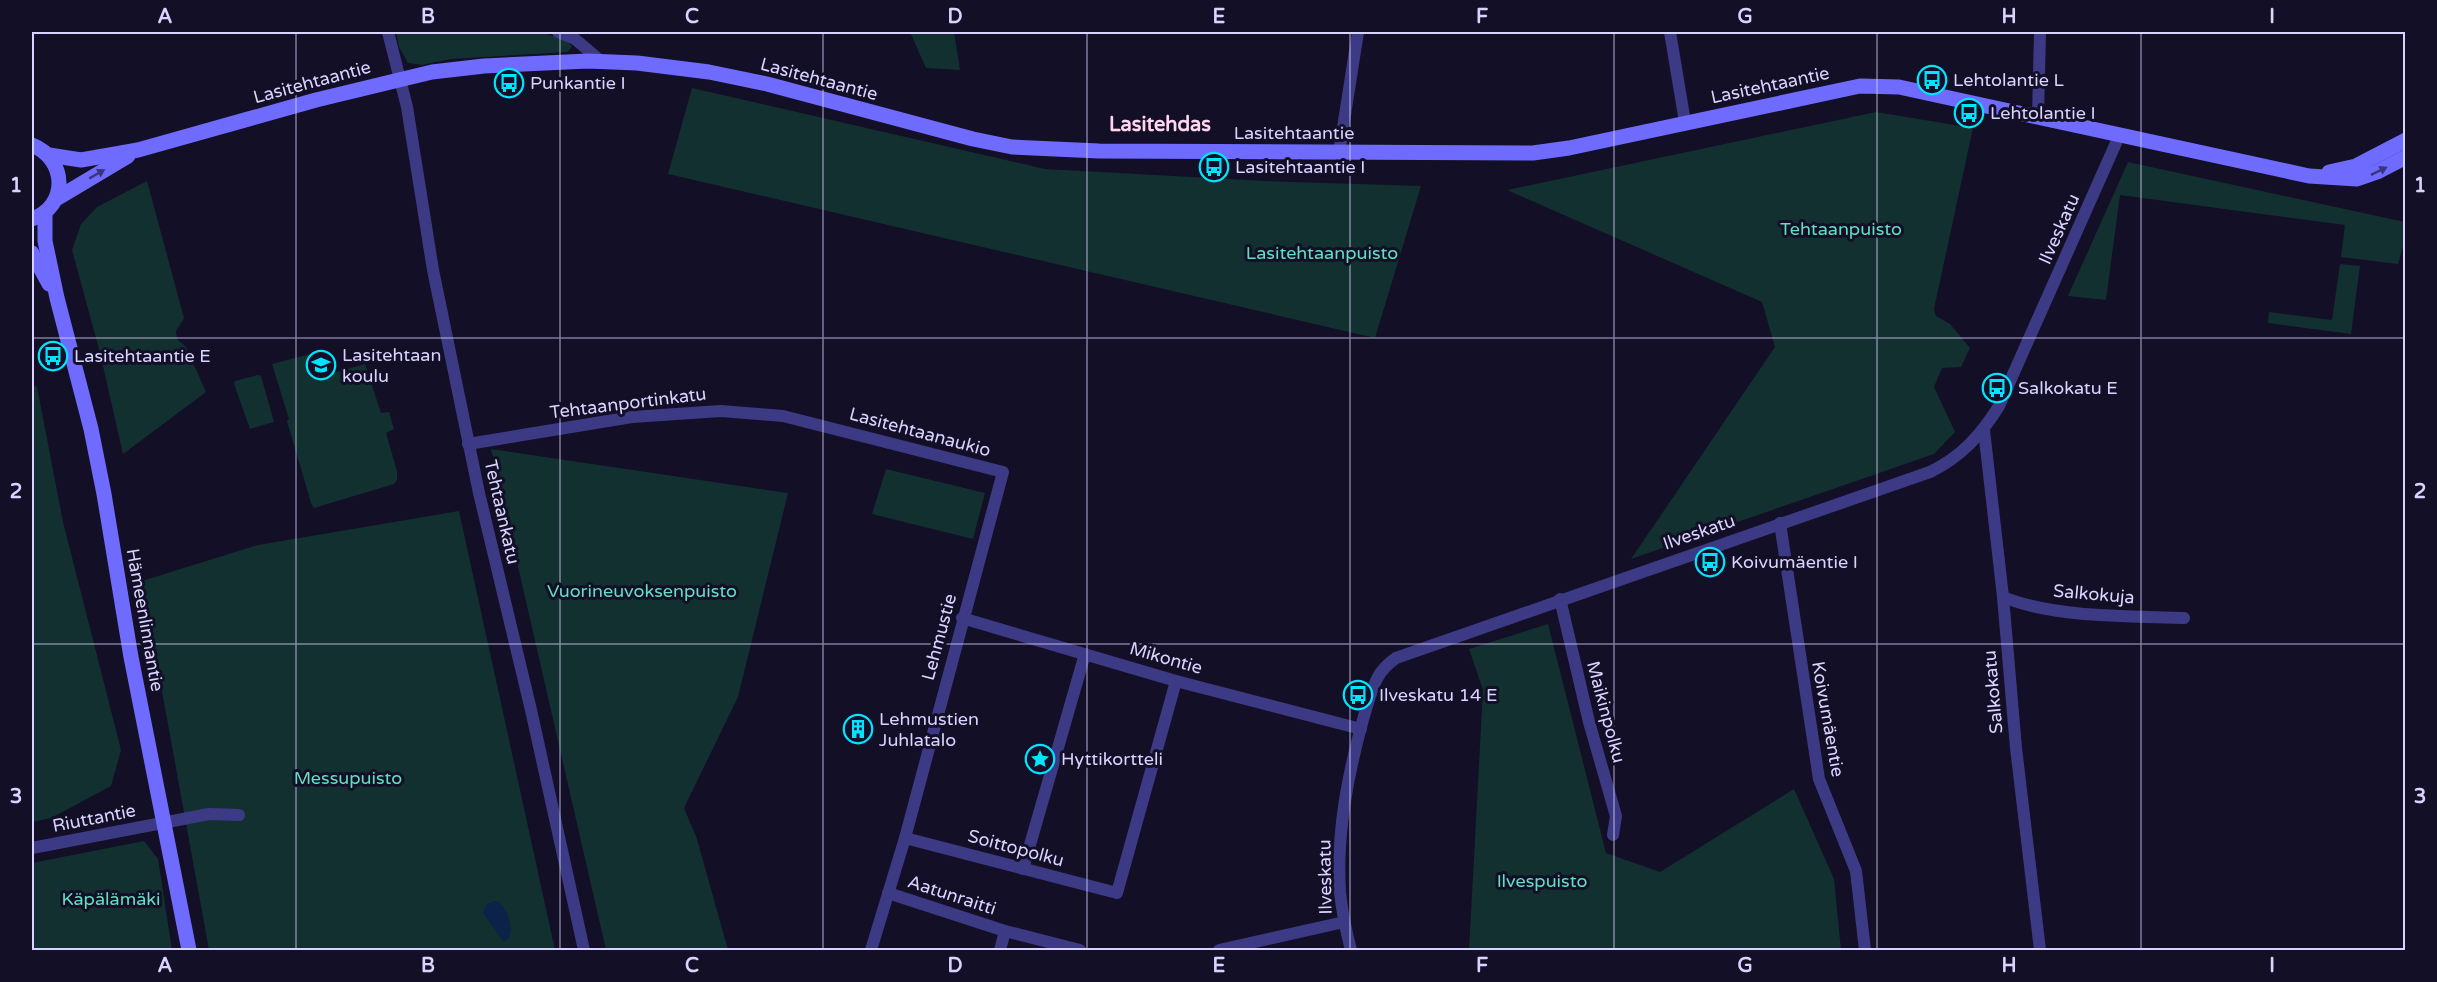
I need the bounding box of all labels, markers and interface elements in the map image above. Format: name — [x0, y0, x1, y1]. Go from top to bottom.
text: A — [158, 5, 173, 29]
text: B — [421, 5, 435, 29]
text: C — [685, 5, 699, 29]
text: D — [947, 5, 963, 29]
text: E — [1213, 5, 1226, 29]
text: F — [1476, 5, 1488, 29]
text: G — [1737, 5, 1753, 29]
text: H — [2001, 5, 2017, 29]
text: I — [2269, 5, 2275, 29]
street label: Lasitehtaantie — [758, 53, 880, 105]
street label: Lasitehtaantie — [251, 56, 373, 108]
street label: Lasitehtaantie — [1709, 62, 1831, 108]
bus stop icon: Lehtolantie L — [1916, 64, 1948, 96]
bus stop icon: Punkantie I — [493, 67, 525, 99]
place label: Lehtolantie L — [1953, 69, 2065, 91]
place label: Punkantie I — [530, 72, 626, 94]
bus stop icon: Lehtolantie I — [1953, 97, 1985, 129]
place label: Lehtolantie I — [1990, 102, 2096, 124]
district label: Lasitehdas — [1109, 113, 1211, 137]
street label: Lasitehtaantie — [1234, 122, 1354, 144]
bus stop icon: Lasitehtaantie I — [1198, 151, 1230, 183]
place label: Lasitehtaantie I — [1235, 156, 1366, 178]
one-way arrow — [2370, 166, 2388, 176]
one-way arrow — [89, 169, 106, 179]
text: 1 — [10, 174, 22, 198]
text: 1 — [2414, 174, 2426, 198]
street label: Ilveskatu — [2034, 190, 2084, 268]
park label: Tehtaanpuisto — [1780, 218, 1902, 240]
park label: Lasitehtaanpuisto — [1246, 242, 1398, 264]
bus stop icon: Lasitehtaantie E — [37, 340, 69, 372]
place label: Lasitehtaan koulu — [342, 344, 441, 387]
place label: Lasitehtaantie E — [74, 345, 211, 367]
school or university icon: Lasitehtaan koulu — [305, 349, 337, 381]
bus stop icon: Salkokatu E — [1981, 372, 2013, 404]
place label: Salkokatu E — [2018, 377, 2118, 399]
street label: Tehtaanportinkatu — [548, 382, 708, 424]
street label: Lasitehtaanaukio — [847, 403, 993, 461]
street label: Tehtaankatu — [479, 458, 525, 566]
text: 2 — [10, 480, 22, 504]
text: 2 — [2414, 480, 2426, 504]
street label: Ilveskatu — [1660, 509, 1738, 555]
bus stop icon: Koivumäentie I — [1694, 546, 1726, 578]
street label: Hämeenlinnantie — [122, 547, 168, 693]
place label: Koivumäentie I — [1731, 551, 1858, 573]
street label: Salkokuja — [2052, 579, 2136, 609]
park label: Vuorineuvoksenpuisto — [547, 580, 737, 602]
street label: Lehmustie — [917, 591, 961, 683]
street label: Mikontie — [1127, 637, 1205, 679]
street label: Salkokatu — [1978, 649, 2008, 735]
street label: Maikinpolku — [1582, 659, 1630, 765]
street label: Koivumäentie — [1807, 659, 1849, 779]
bus stop icon: Ilveskatu 14 E — [1342, 679, 1374, 711]
place label: Ilveskatu 14 E — [1379, 684, 1498, 706]
place label: Lehmustien Juhlatalo — [879, 708, 979, 751]
building icon: Lehmustien Juhlatalo — [842, 713, 874, 745]
place icon: Hyttikortteli — [1024, 743, 1056, 775]
place label: Hyttikortteli — [1061, 748, 1163, 770]
park label: Messupuisto — [294, 767, 402, 789]
text: 3 — [10, 785, 22, 809]
text: 3 — [2414, 785, 2426, 809]
street label: Riuttantie — [50, 799, 138, 837]
street label: Soittopolku — [966, 825, 1066, 871]
street label: Ilveskatu — [1313, 839, 1337, 915]
street label: Aatunraitti — [905, 870, 999, 920]
park label: Ilvespuisto — [1497, 870, 1587, 892]
park label: Käpälämäki — [61, 888, 161, 910]
text: A — [158, 954, 173, 978]
text: B — [421, 954, 435, 978]
text: C — [685, 954, 699, 978]
text: D — [947, 954, 963, 978]
text: E — [1213, 954, 1226, 978]
text: F — [1476, 954, 1488, 978]
text: G — [1737, 954, 1753, 978]
text: H — [2001, 954, 2017, 978]
text: I — [2269, 954, 2275, 978]

